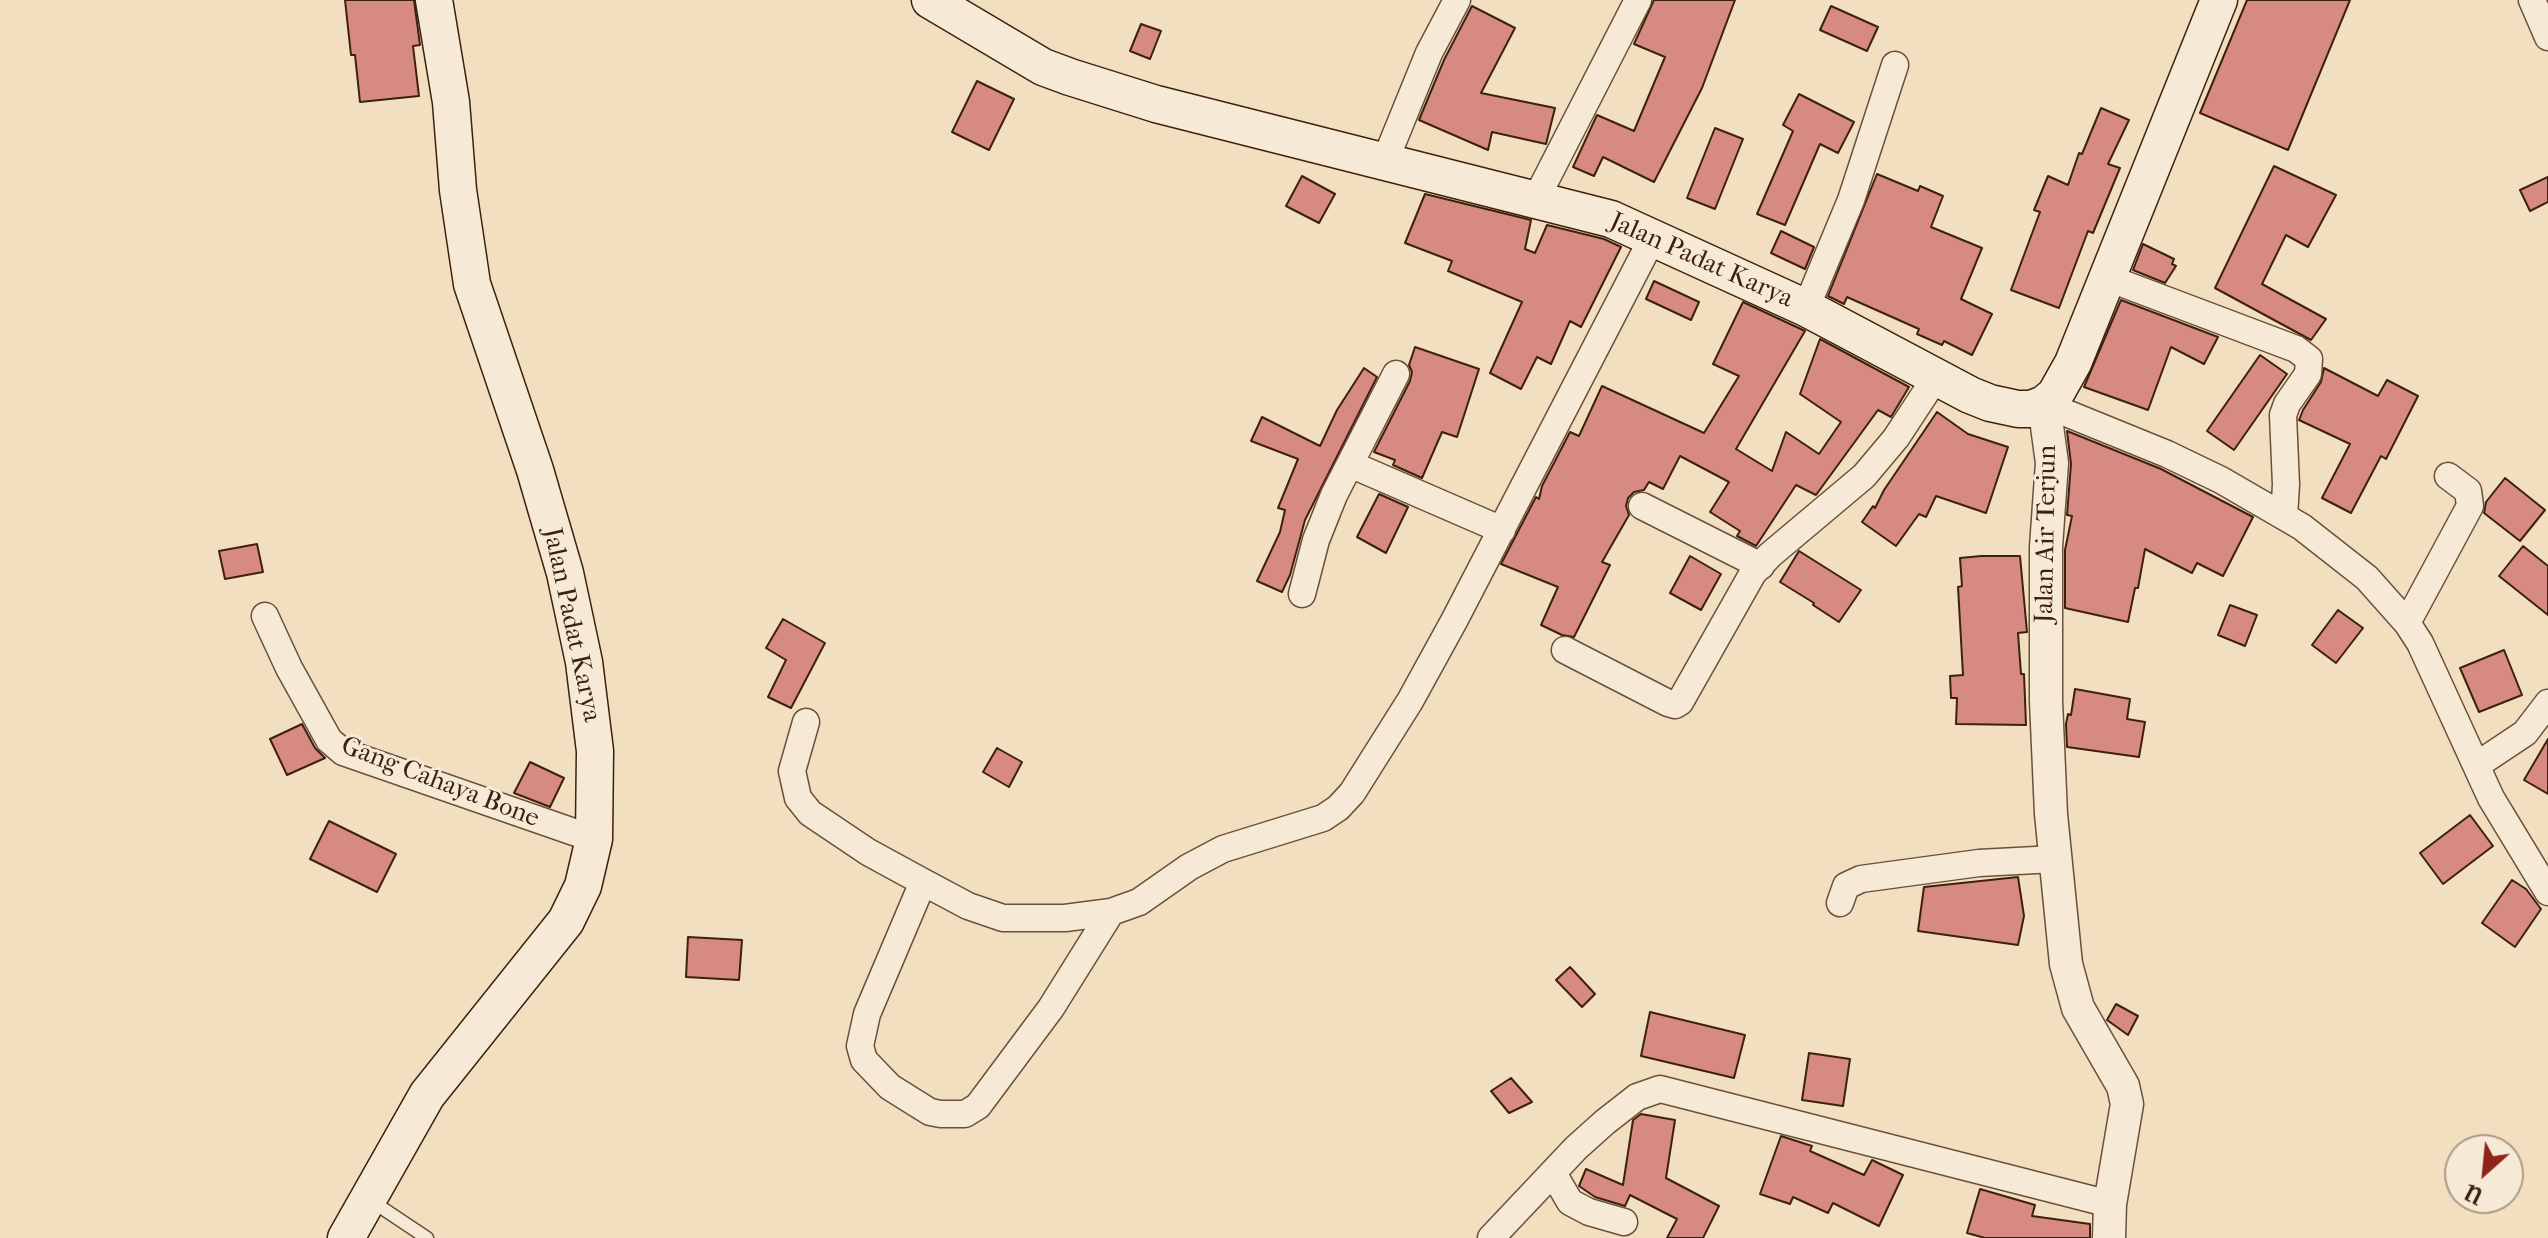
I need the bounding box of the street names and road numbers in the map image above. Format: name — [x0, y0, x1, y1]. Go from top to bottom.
street label: Jalan Padat Karya — [1604, 207, 1798, 315]
street label: Jalan Air Terjun — [2030, 445, 2064, 623]
street label: Jalan Padat Karya — [535, 525, 607, 725]
street label: Gang Cahaya Bone — [337, 731, 543, 835]

